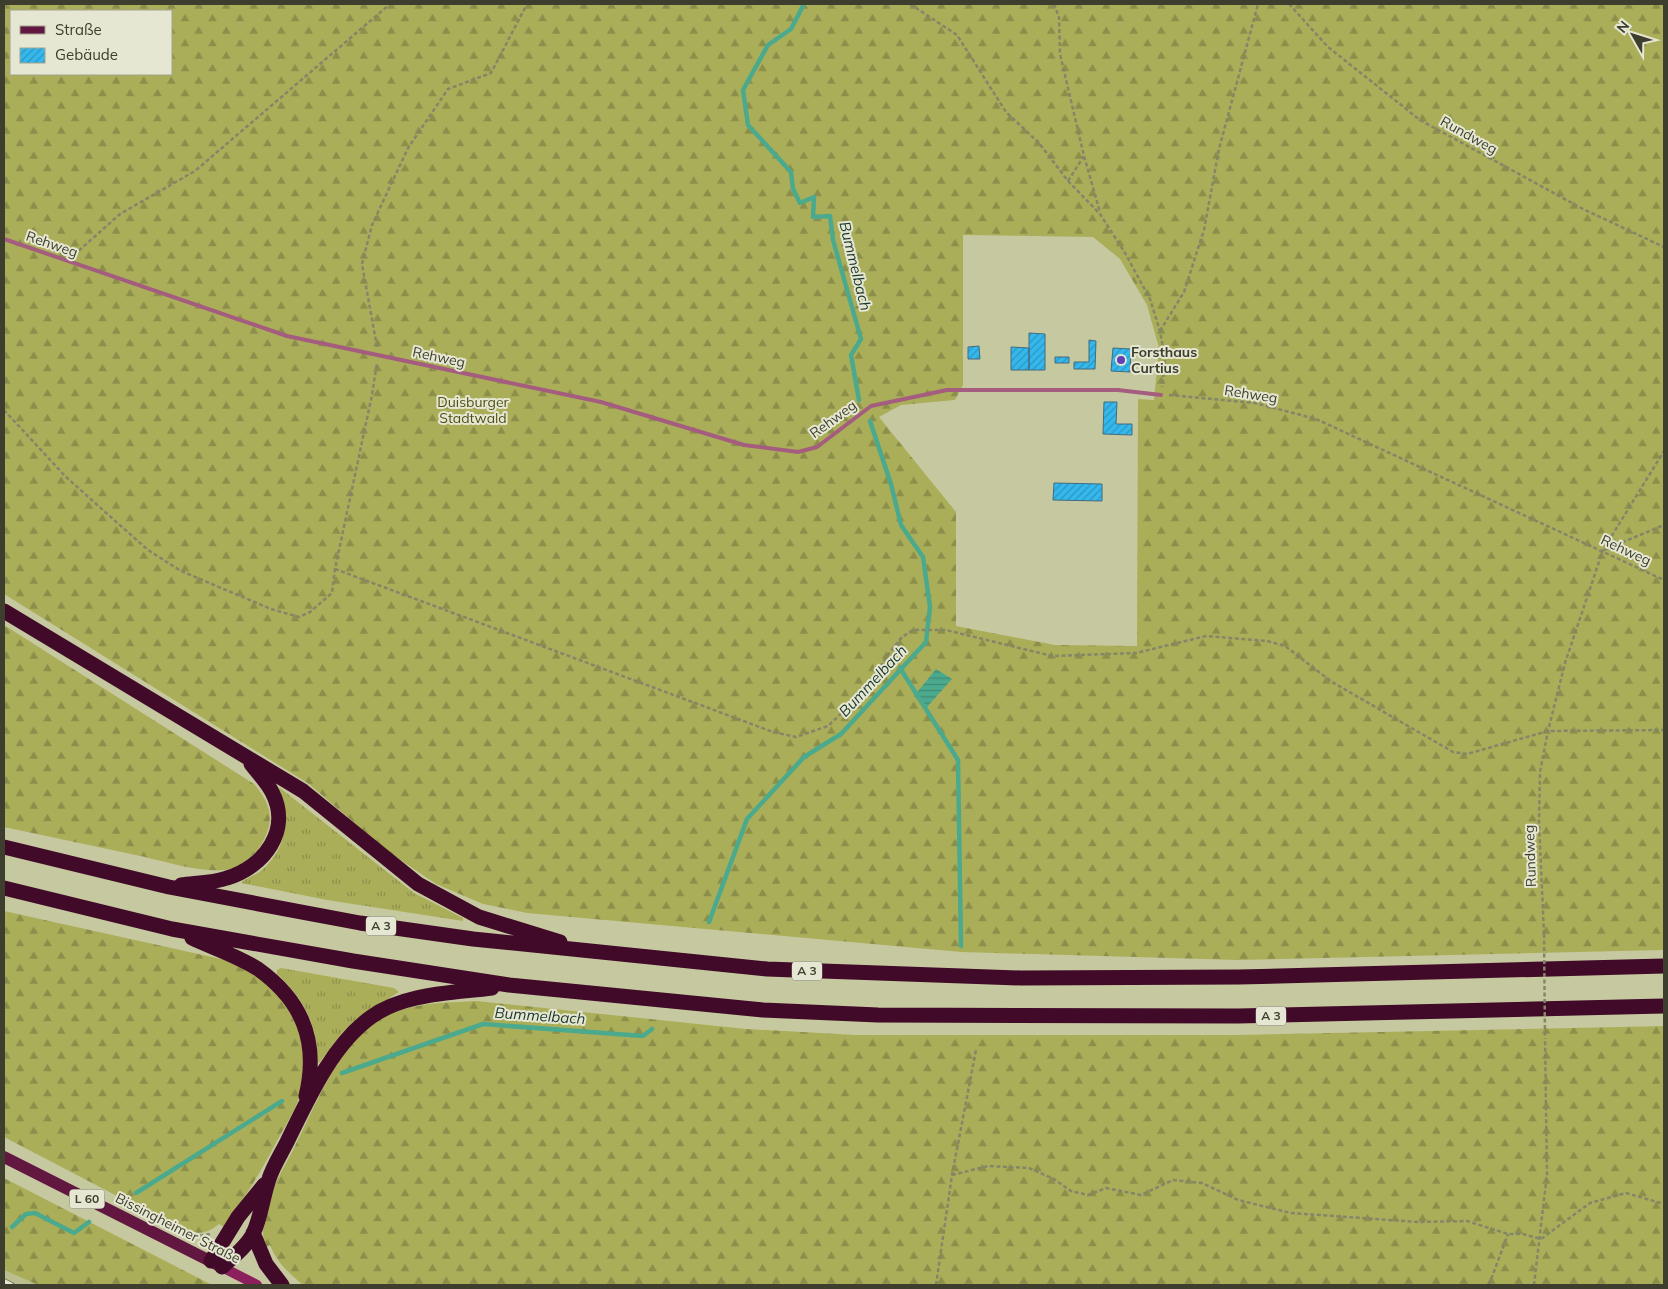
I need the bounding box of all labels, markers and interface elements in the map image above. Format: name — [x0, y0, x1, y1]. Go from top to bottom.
legend — [10, 10, 172, 75]
north arrow — [1608, 10, 1658, 60]
text: N — [1613, 17, 1633, 37]
text: Straße — [55, 20, 102, 39]
text: Gebäude — [55, 45, 118, 64]
street label: Rundweg — [1437, 112, 1501, 158]
water label: Bummelbach — [835, 219, 876, 313]
street label: Rehweg — [24, 227, 80, 261]
street label: Rehweg — [411, 343, 467, 371]
place label: Forsthaus Curtius — [1131, 343, 1197, 377]
marker: Forsthaus Curtius — [1115, 354, 1127, 366]
street label: Rehweg — [1223, 381, 1279, 407]
park label: Duisburger Stadtwald — [437, 393, 510, 427]
street label: Rehweg — [806, 396, 860, 442]
street label: Rehweg — [1598, 531, 1654, 569]
water label: Bummelbach — [835, 641, 911, 720]
street label: Rundweg — [1520, 824, 1540, 888]
road number: A 3 — [366, 916, 396, 936]
road number: A 3 — [792, 961, 822, 980]
water label: Bummelbach — [494, 1003, 586, 1028]
road number: A 3 — [1256, 1006, 1286, 1026]
street label: Bissingheimer Straße — [112, 1189, 244, 1267]
road number: L 60 — [70, 1190, 104, 1208]

